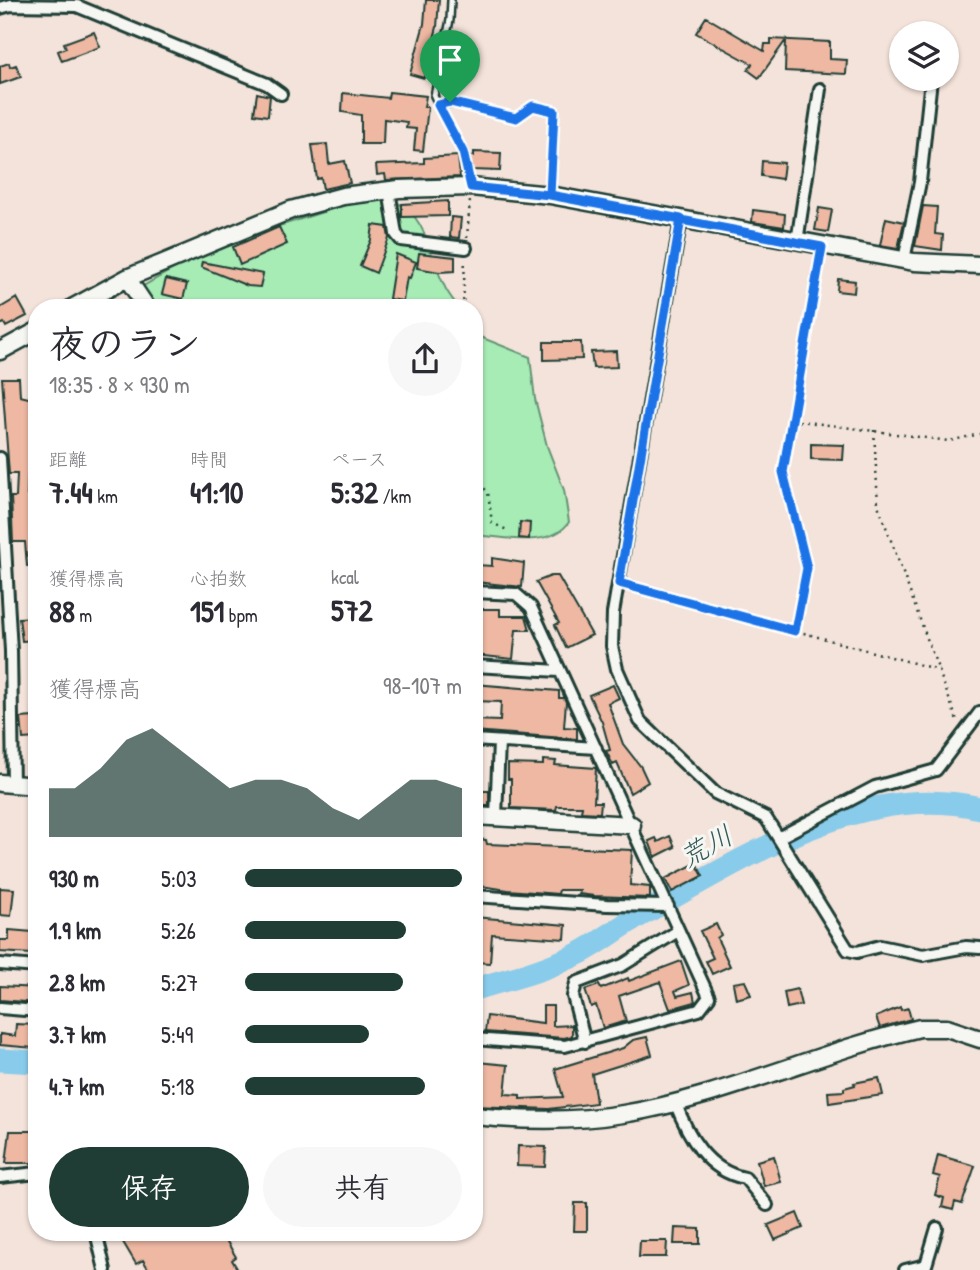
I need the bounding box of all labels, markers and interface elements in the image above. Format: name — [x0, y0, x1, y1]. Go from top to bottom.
map controls — [889, 21, 959, 91]
button: layers — [889, 21, 959, 91]
pin — [420, 30, 480, 102]
icon: arrive — [431, 41, 469, 79]
text: 夜のラン — [49, 317, 201, 369]
button: share — [388, 322, 462, 396]
text: 18:35 · 8 × 930 m — [49, 369, 190, 400]
text: 距離 — [49, 446, 87, 472]
text: 時間 — [190, 446, 228, 472]
text: ペース — [331, 446, 387, 472]
text: 7.44 — [49, 472, 93, 512]
text: 41:10 — [190, 472, 243, 512]
text: 5:32 — [331, 472, 378, 512]
text: km — [93, 483, 118, 509]
text: /km — [378, 483, 411, 509]
text: kcal — [331, 564, 359, 590]
text: 獲得標高 — [49, 565, 125, 591]
text: 心拍数 — [190, 565, 247, 591]
text: 572 — [331, 590, 373, 630]
text: 88 — [49, 591, 75, 631]
text: 151 — [190, 591, 224, 631]
text: m — [75, 602, 92, 628]
text: bpm — [224, 602, 258, 628]
text: 98–107 m — [383, 670, 462, 701]
text: 獲得標高 — [49, 673, 141, 704]
water label: 荒川 — [672, 816, 740, 876]
text: 930 m — [49, 863, 99, 894]
text: 5:03 — [161, 863, 197, 894]
text: 1.9 km — [49, 915, 101, 946]
text: 5:26 — [161, 915, 196, 946]
text: 2.8 km — [49, 967, 105, 998]
text: 5:27 — [161, 967, 198, 998]
text: 3.7 km — [49, 1019, 106, 1050]
text: 5:49 — [161, 1019, 193, 1050]
text: 4.7 km — [49, 1071, 104, 1102]
text: 5:18 — [161, 1071, 194, 1102]
button: 保存 — [49, 1147, 249, 1227]
button: 共有 — [263, 1147, 462, 1227]

